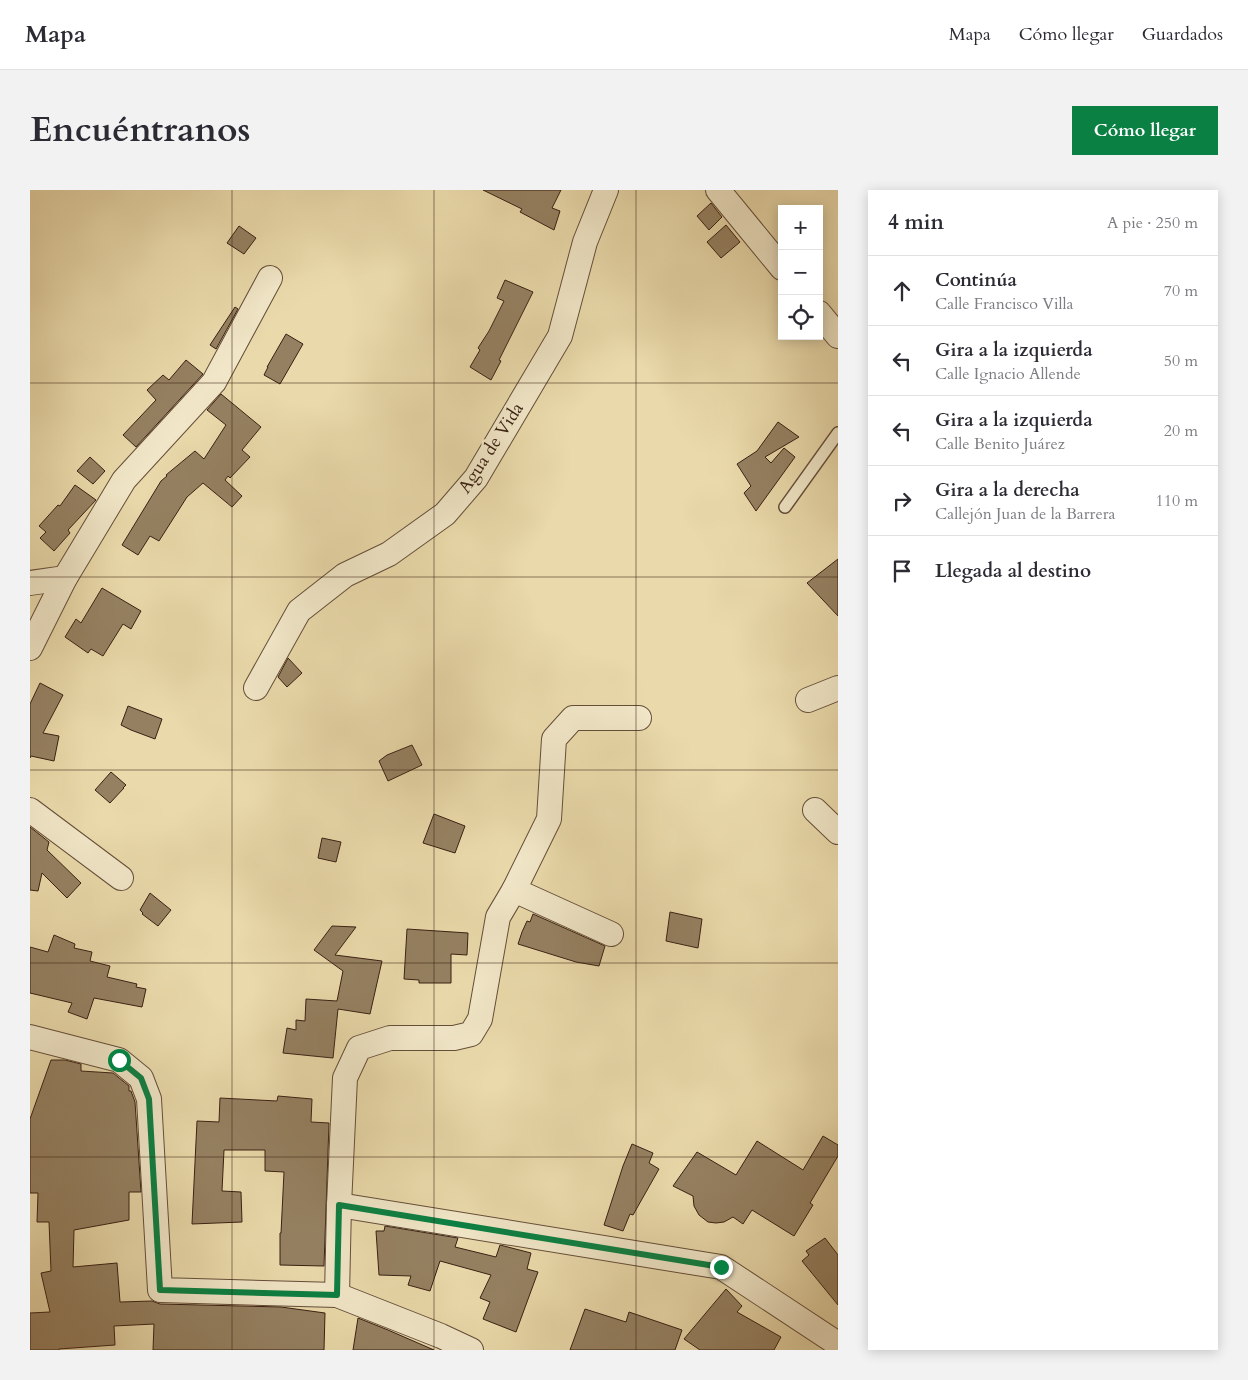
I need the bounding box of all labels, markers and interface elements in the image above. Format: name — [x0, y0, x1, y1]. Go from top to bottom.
text: Mapa — [25, 18, 86, 51]
text: Mapa — [949, 22, 991, 47]
text: Cómo llegar — [1019, 22, 1114, 47]
text: Guardados — [1142, 22, 1223, 47]
text: Encuéntranos — [30, 106, 251, 154]
button: Cómo llegar — [1072, 106, 1218, 155]
map controls — [778, 205, 823, 340]
button: + — [778, 205, 823, 250]
text: 4 min — [888, 208, 944, 237]
text: A pie · 250 m — [1107, 212, 1198, 234]
button: − — [778, 250, 823, 295]
text: Continúa — [935, 267, 1017, 293]
icon: ahead — [888, 277, 916, 305]
text: 70 m — [1164, 280, 1198, 302]
text: Calle Francisco Villa — [935, 293, 1074, 315]
button: locate — [778, 295, 823, 340]
text: Gira a la izquierda — [935, 337, 1093, 363]
icon: left — [888, 347, 916, 375]
text: 50 m — [1164, 350, 1198, 372]
text: Calle Ignacio Allende — [935, 363, 1081, 385]
street label: Agua de Vida — [452, 398, 530, 498]
text: Gira a la izquierda — [935, 407, 1093, 433]
icon: left — [888, 417, 916, 445]
text: 20 m — [1164, 420, 1198, 442]
text: Calle Benito Juárez — [935, 433, 1065, 455]
text: Gira a la derecha — [935, 477, 1080, 503]
icon: right — [888, 487, 916, 515]
text: 110 m — [1156, 490, 1198, 512]
text: Callejón Juan de la Barrera — [935, 503, 1115, 525]
icon: arrive — [888, 557, 916, 585]
text: Llegada al destino — [935, 558, 1091, 584]
route start — [108, 1049, 131, 1072]
route end — [710, 1256, 733, 1279]

